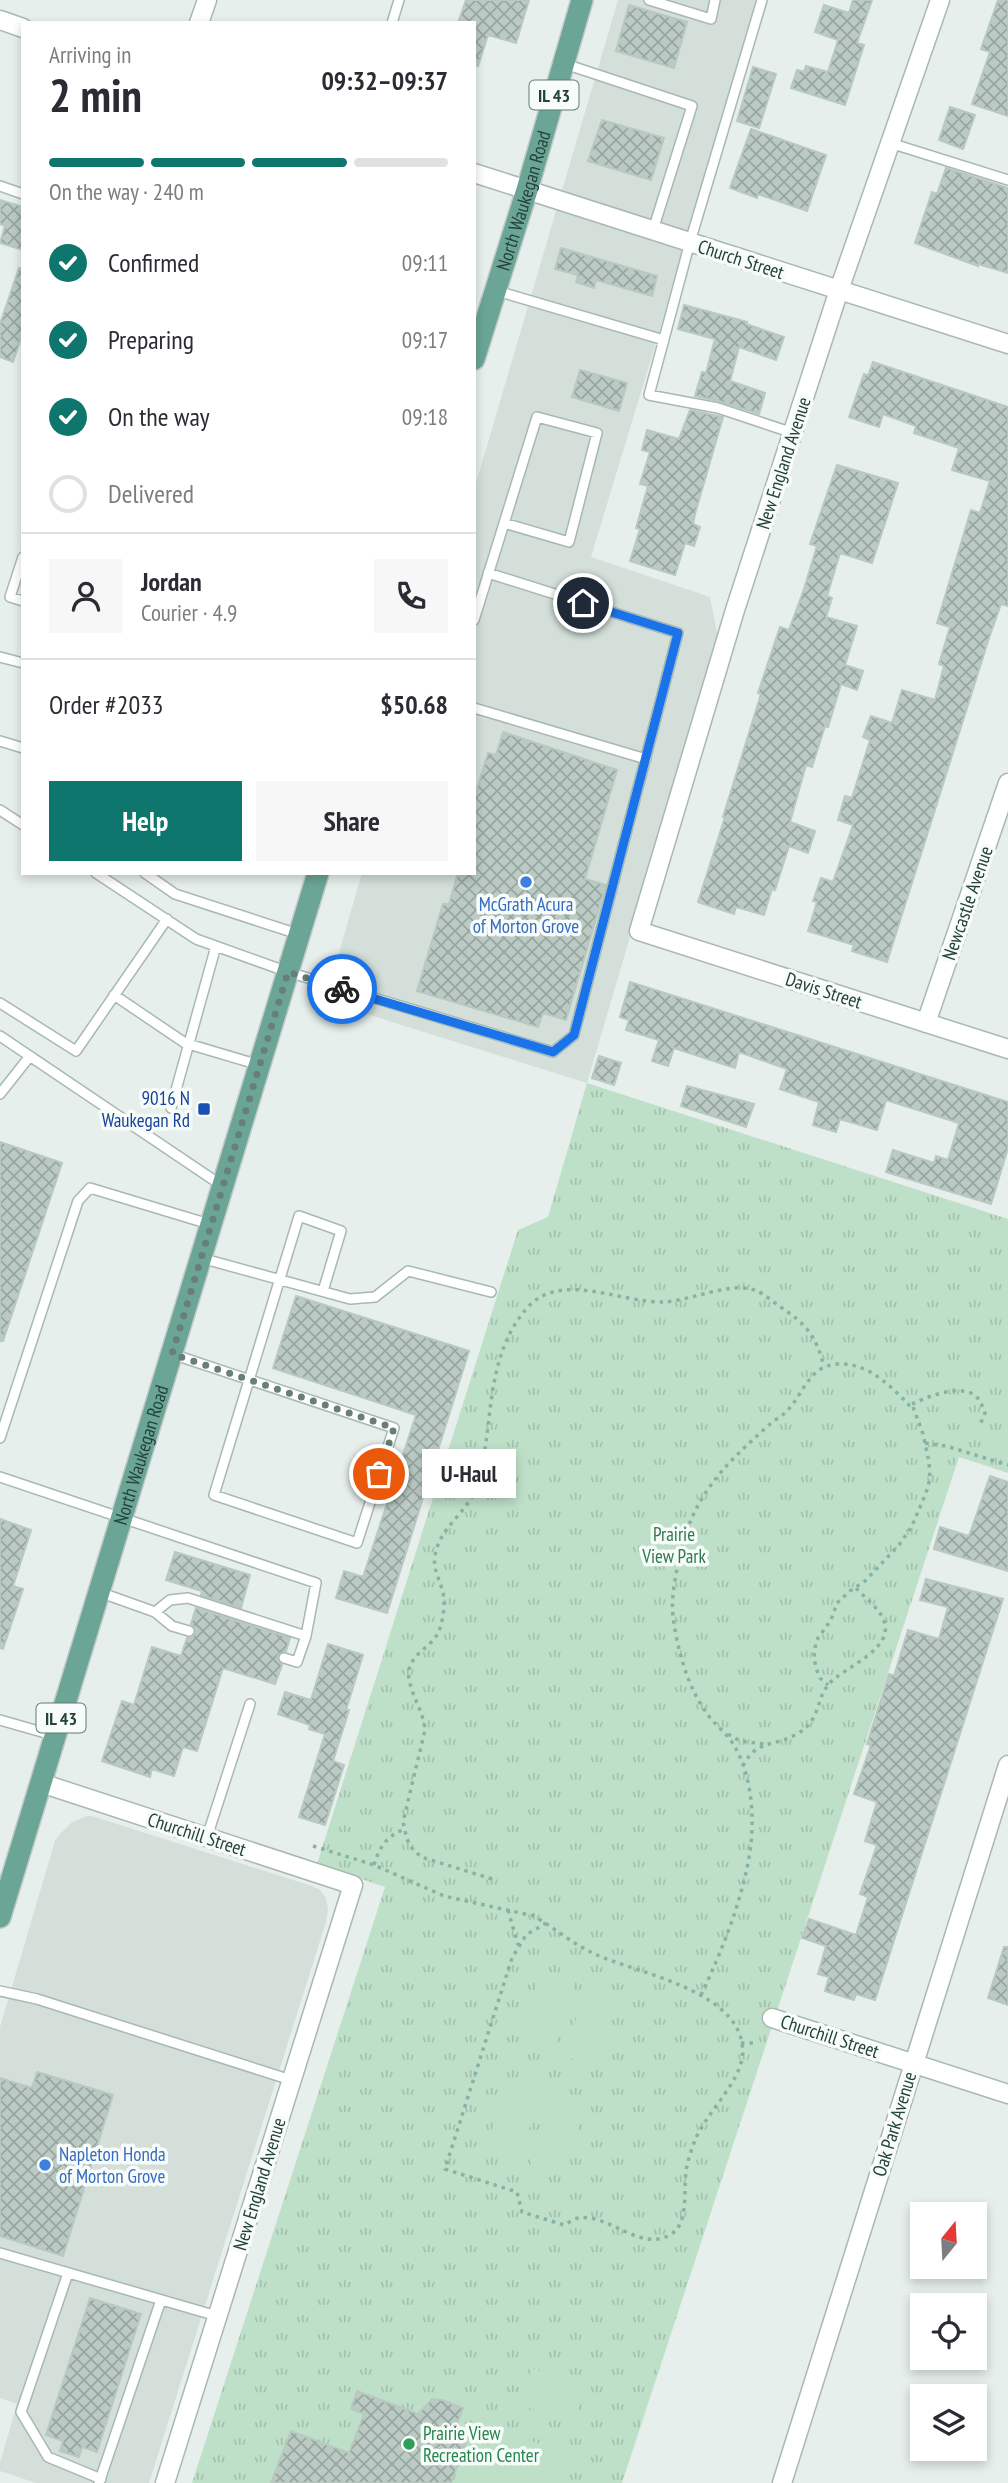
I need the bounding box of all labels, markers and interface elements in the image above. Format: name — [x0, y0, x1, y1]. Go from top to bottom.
text: Arriving in — [49, 40, 131, 69]
text: 09:32–09:37 — [321, 64, 448, 97]
text: 2 min — [49, 65, 142, 125]
road number: IL 43 — [530, 80, 578, 110]
street label: North Waukegan Road — [491, 128, 556, 273]
text: On the way · 240 m — [49, 177, 204, 206]
street label: Church Street — [695, 234, 788, 284]
icon: check — [49, 244, 87, 282]
text: Confirmed — [108, 246, 199, 279]
text: 09:11 — [402, 248, 448, 277]
icon: check — [49, 321, 87, 359]
text: Preparing — [108, 323, 194, 356]
text: 09:17 — [402, 325, 448, 354]
street label: New England Avenue — [750, 394, 816, 532]
icon: check — [49, 398, 87, 436]
text: On the way — [108, 400, 210, 433]
text: 09:18 — [402, 402, 448, 431]
text: Delivered — [108, 477, 194, 510]
button: person — [49, 559, 123, 633]
button: phone — [374, 559, 448, 633]
text: Jordan — [141, 565, 202, 598]
pin — [553, 573, 613, 633]
icon: home — [564, 584, 602, 622]
text: Courier · 4.9 — [141, 598, 237, 627]
text: Order #2033 — [49, 688, 164, 721]
text: $50.68 — [380, 688, 448, 721]
button: Help — [49, 781, 242, 861]
button: Share — [256, 781, 448, 861]
street label: Newcastle Avenue — [936, 843, 998, 963]
marker: McGrath Acura of Morton Grove — [518, 874, 534, 890]
place label: McGrath Acura of Morton Grove — [473, 892, 579, 938]
courier — [307, 954, 377, 1024]
street label: Davis Street — [783, 966, 866, 1014]
icon: bike — [323, 970, 361, 1008]
place label: 9016 N Waukegan Rd — [102, 1086, 190, 1132]
marker: 9016 N Waukegan Rd — [196, 1101, 212, 1117]
street label: North Waukegan Road — [108, 1382, 173, 1528]
pin — [349, 1444, 409, 1504]
callout: U-Haul — [421, 1450, 516, 1498]
icon: bag — [360, 1455, 398, 1493]
text: U-Haul — [441, 1459, 497, 1488]
park label: Prairie View Park — [641, 1522, 706, 1568]
road number: IL 43 — [36, 1703, 86, 1732]
street label: Churchill Street — [145, 1807, 250, 1861]
street label: Churchill Street — [778, 2009, 883, 2063]
street label: Oak Park Avenue — [867, 2069, 921, 2179]
street label: New England Avenue — [227, 2115, 291, 2253]
place label: Napleton Honda of Morton Grove — [59, 2142, 166, 2188]
marker: Napleton Honda of Morton Grove — [37, 2157, 53, 2173]
north arrow — [910, 2202, 987, 2278]
map controls — [910, 2202, 987, 2461]
button: locate — [910, 2293, 987, 2370]
button: layers — [910, 2384, 987, 2461]
place label: Prairie View Recreation Center — [423, 2421, 540, 2467]
marker: Prairie View Recreation Center — [401, 2436, 417, 2452]

